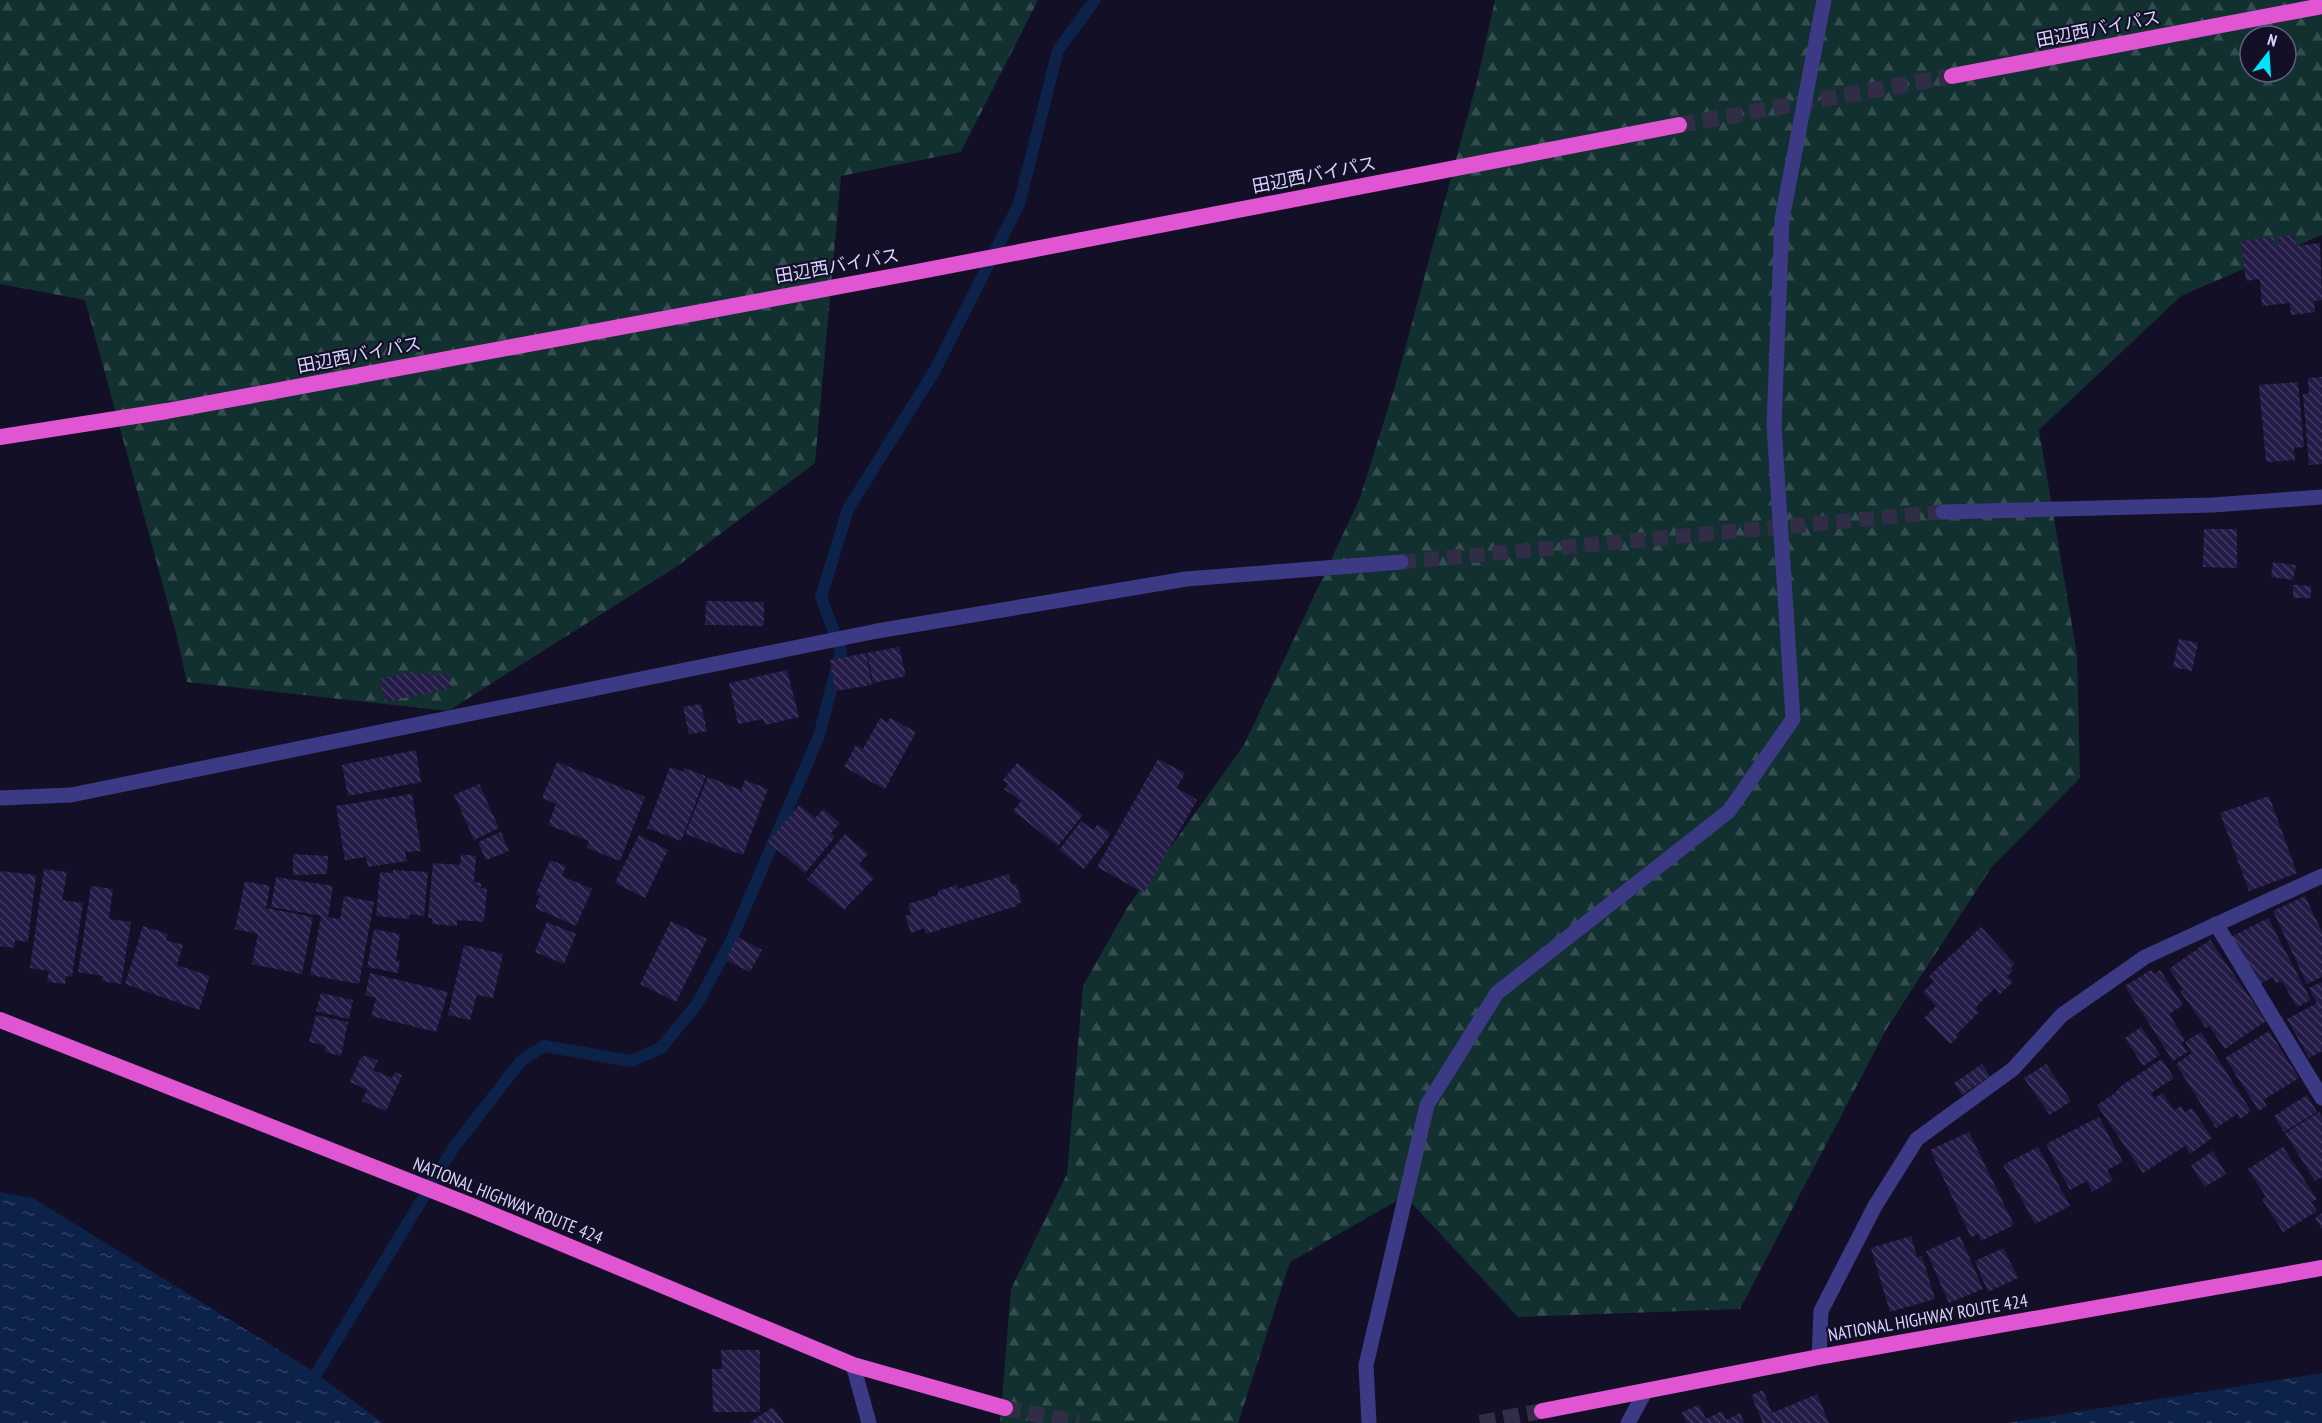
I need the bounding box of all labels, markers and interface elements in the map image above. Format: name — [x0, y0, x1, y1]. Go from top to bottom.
street label: 田辺西バイパス — [2034, 5, 2162, 52]
north arrow — [2238, 24, 2298, 84]
text: N — [2265, 29, 2279, 50]
street label: 田辺西バイパス — [1250, 151, 1378, 198]
street label: 田辺西バイパス — [773, 243, 901, 288]
street label: 田辺西バイパス — [295, 331, 423, 378]
street label: NATIONAL HIGHWAY ROUTE 424 — [410, 1152, 606, 1249]
street label: NATIONAL HIGHWAY ROUTE 424 — [1826, 1289, 2030, 1346]

